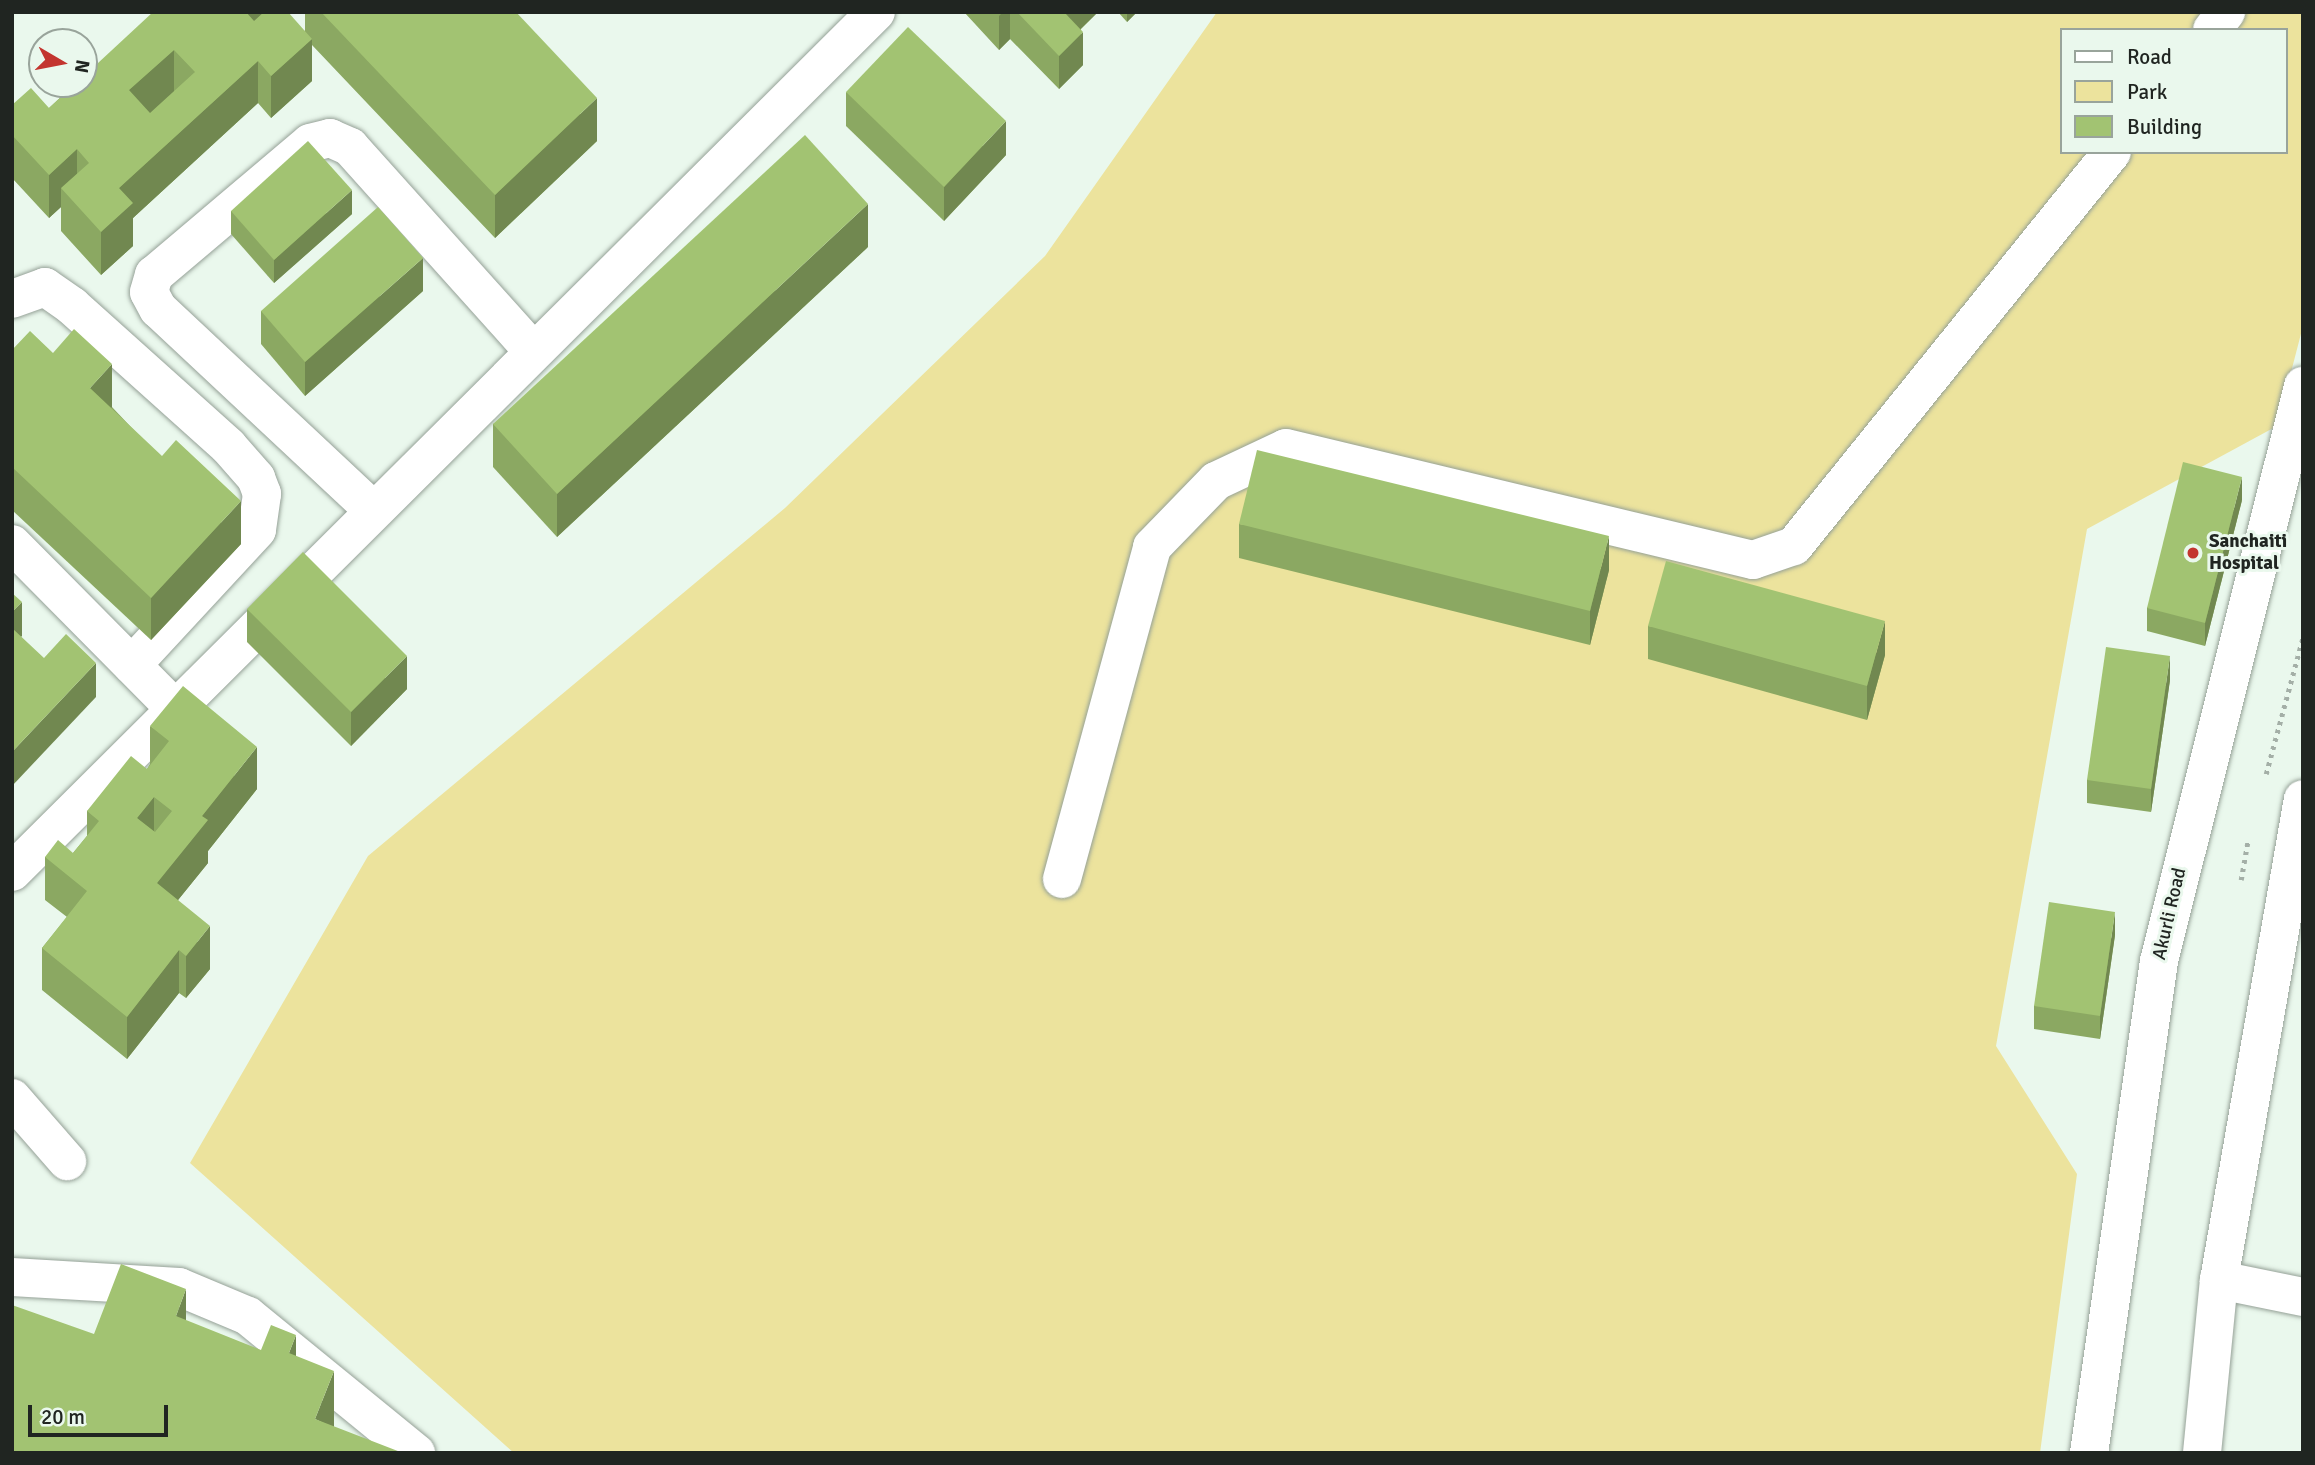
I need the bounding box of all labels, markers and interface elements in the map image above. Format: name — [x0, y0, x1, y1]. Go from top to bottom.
north arrow — [28, 28, 98, 98]
legend — [2060, 28, 2287, 154]
text: Road — [2127, 44, 2172, 70]
text: N — [69, 58, 95, 75]
text: Park — [2127, 79, 2167, 105]
text: Building — [2127, 114, 2202, 140]
place label: Sanchaiti Hospital — [2209, 531, 2287, 575]
marker: Sanchaiti Hospital — [2183, 543, 2203, 563]
street label: Akurli Road — [2148, 866, 2192, 962]
scale bar — [32, 1392, 172, 1436]
text: 20 m — [41, 1404, 85, 1430]

